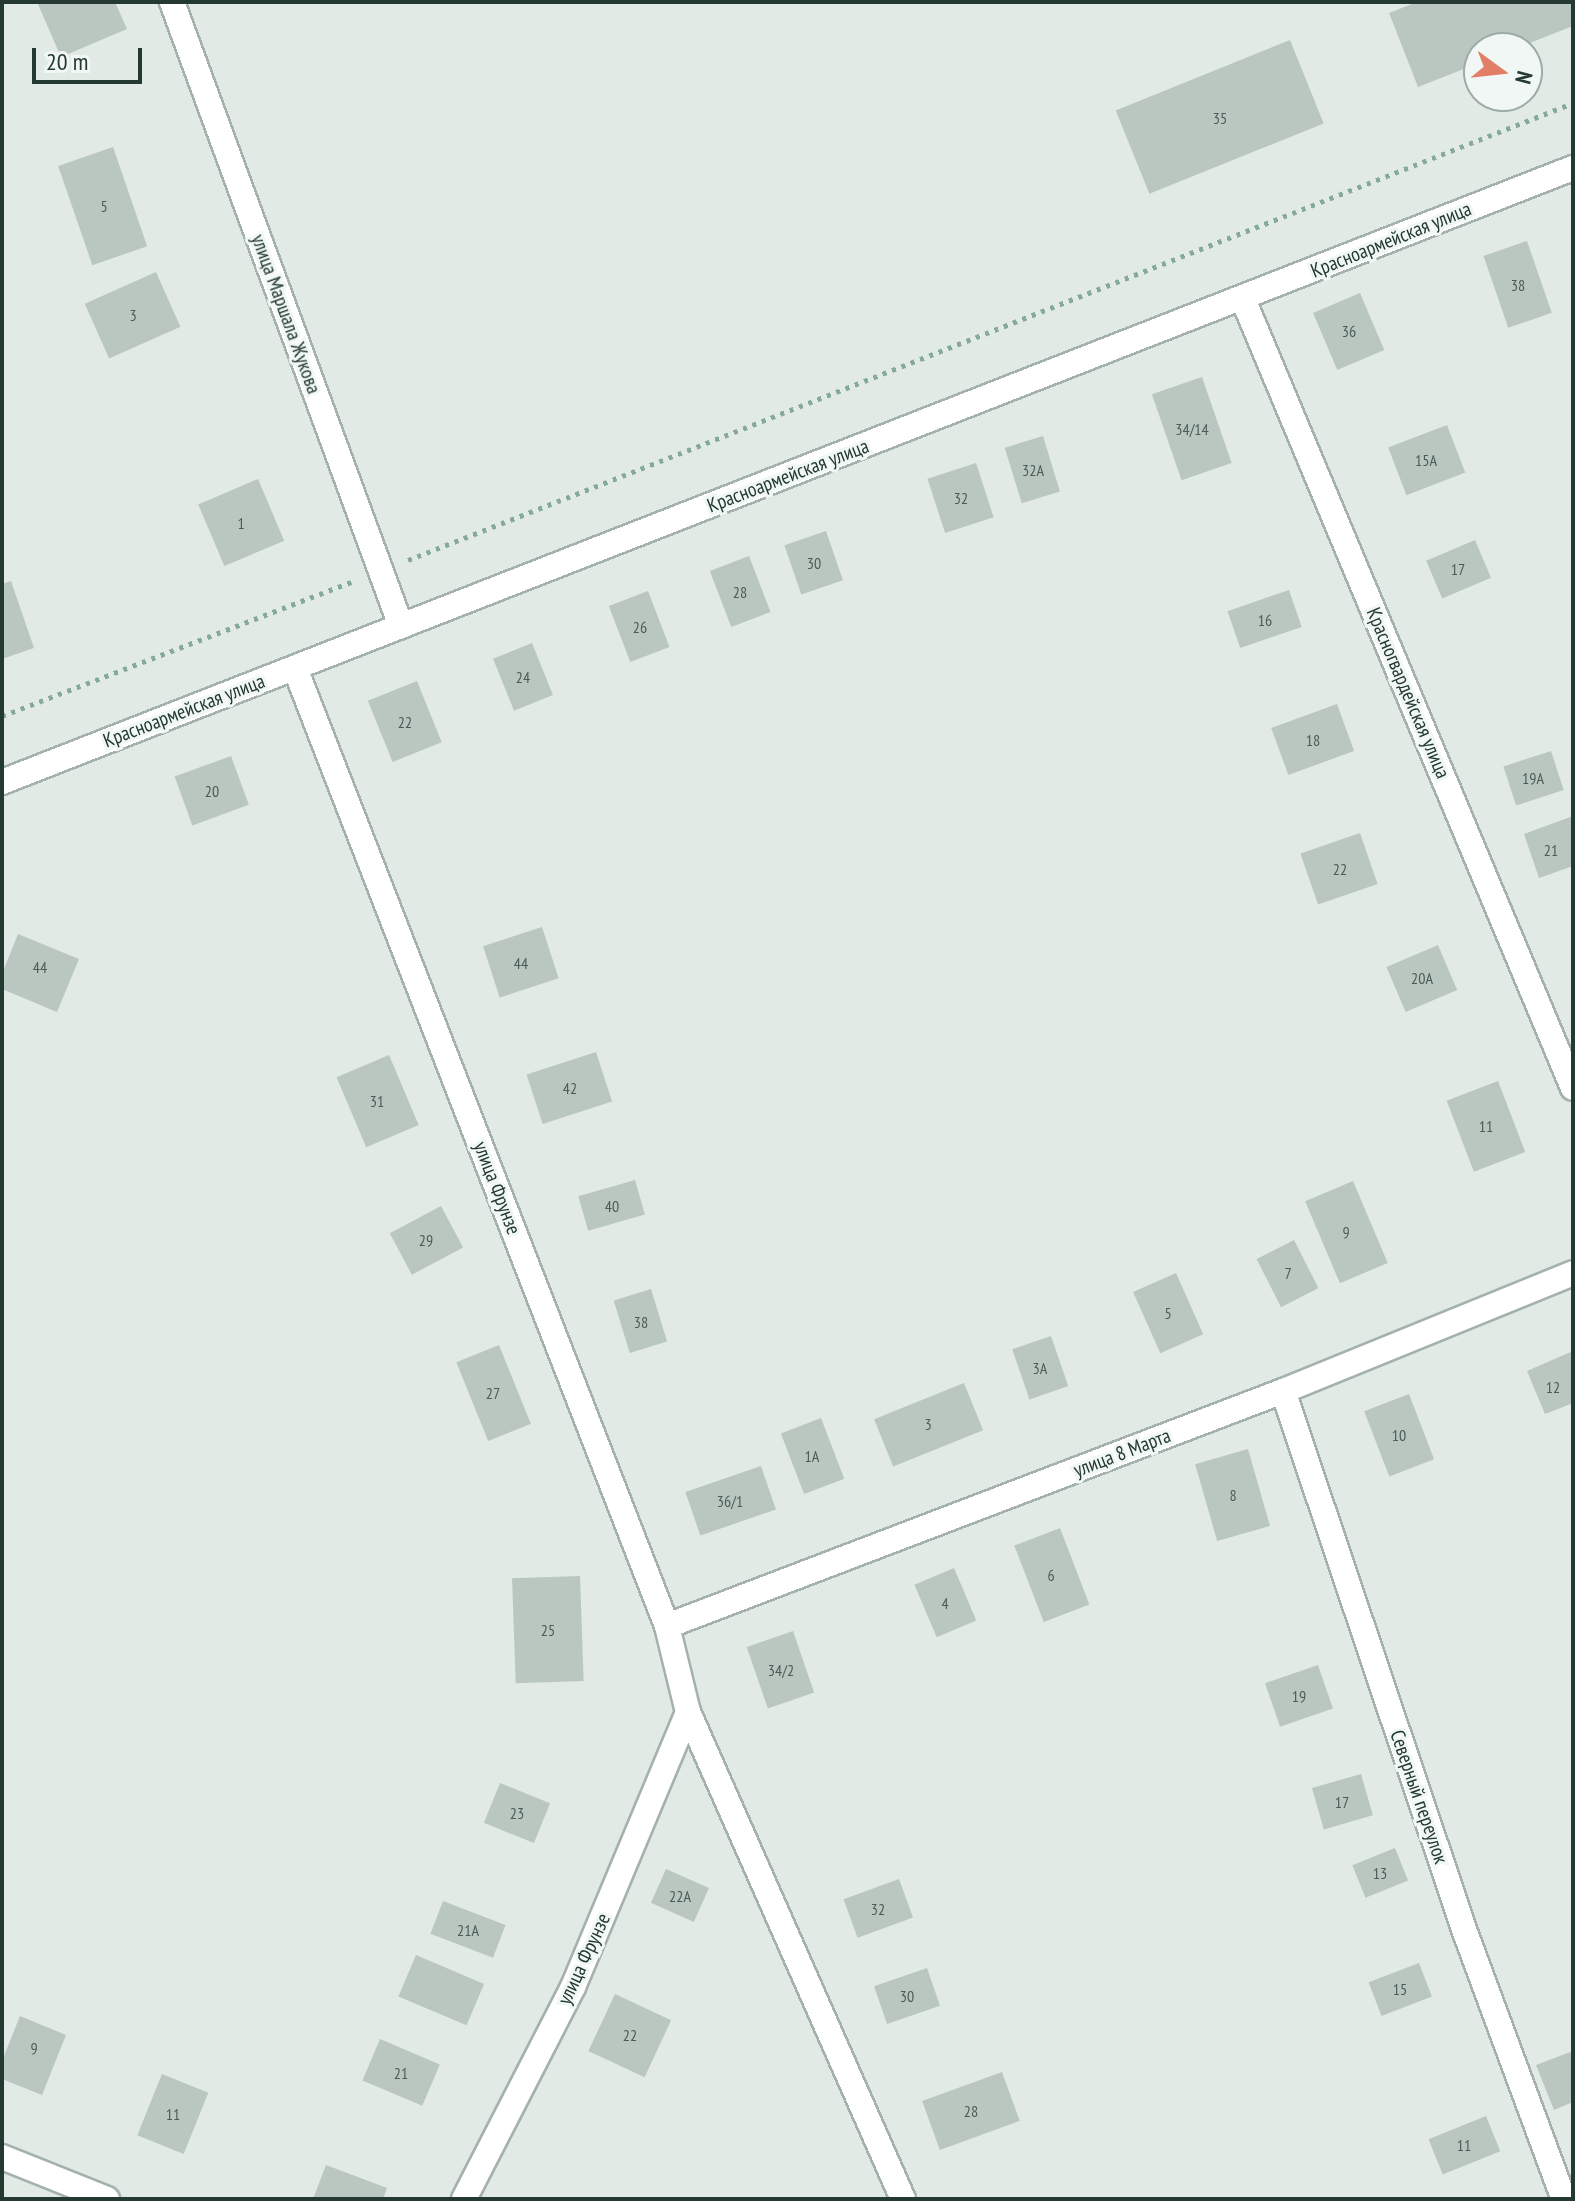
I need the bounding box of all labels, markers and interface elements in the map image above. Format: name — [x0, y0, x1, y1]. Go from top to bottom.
scale bar — [36, 32, 146, 82]
north arrow — [1463, 32, 1543, 112]
text: 20 m — [46, 46, 88, 77]
text: N — [1509, 68, 1539, 87]
house number: 35 — [1213, 108, 1227, 128]
house number: 5 — [100, 196, 108, 216]
street label: Красноармейская улица — [1307, 197, 1475, 283]
street label: улица Маршала Жукова — [246, 231, 326, 397]
house number: 38 — [1511, 275, 1525, 295]
house number: 3 — [129, 305, 137, 325]
house number: 36 — [1342, 321, 1356, 341]
house number: 34/14 — [1175, 419, 1209, 439]
street label: Красноармейская улица — [704, 434, 872, 518]
house number: 15А — [1415, 450, 1437, 470]
house number: 32А — [1022, 460, 1044, 480]
house number: 32 — [954, 488, 968, 508]
house number: 1 — [237, 513, 245, 533]
house number: 30 — [807, 553, 821, 573]
house number: 17 — [1451, 559, 1465, 579]
house number: 28 — [733, 582, 747, 602]
street label: Красногвардейская улица — [1361, 604, 1455, 782]
house number: 16 — [1258, 610, 1272, 630]
house number: 26 — [633, 617, 647, 637]
house number: 24 — [516, 667, 530, 687]
street label: Красноармейская улица — [100, 669, 268, 753]
house number: 22 — [398, 712, 412, 732]
house number: 18 — [1306, 730, 1320, 750]
house number: 19А — [1522, 768, 1544, 788]
house number: 20 — [205, 781, 219, 801]
house number: 21 — [1544, 840, 1558, 860]
house number: 22 — [1333, 859, 1347, 879]
house number: 44 — [514, 953, 528, 973]
house number: 44 — [33, 957, 47, 977]
house number: 20А — [1411, 968, 1433, 988]
house number: 42 — [563, 1078, 577, 1098]
house number: 31 — [370, 1091, 384, 1111]
house number: 11 — [1479, 1116, 1493, 1136]
street label: улица Фрунзе — [468, 1138, 526, 1238]
house number: 40 — [605, 1196, 619, 1216]
house number: 9 — [1342, 1222, 1350, 1242]
house number: 29 — [419, 1230, 433, 1250]
house number: 7 — [1284, 1263, 1292, 1283]
house number: 5 — [1164, 1303, 1172, 1323]
house number: 38 — [634, 1312, 648, 1332]
house number: 3А — [1033, 1358, 1047, 1378]
house number: 12 — [1546, 1377, 1560, 1397]
house number: 27 — [486, 1383, 500, 1403]
house number: 3 — [924, 1414, 932, 1434]
street label: улица 8 Марта — [1070, 1424, 1174, 1482]
house number: 10 — [1392, 1425, 1406, 1445]
house number: 1А — [805, 1446, 819, 1466]
house number: 8 — [1229, 1485, 1237, 1505]
house number: 36/1 — [717, 1491, 743, 1511]
house number: 6 — [1047, 1565, 1055, 1585]
house number: 4 — [941, 1593, 949, 1613]
house number: 25 — [541, 1620, 555, 1640]
house number: 34/2 — [768, 1660, 794, 1680]
house number: 19 — [1292, 1686, 1306, 1706]
street label: Северный переулок — [1385, 1727, 1453, 1867]
house number: 17 — [1335, 1792, 1349, 1812]
house number: 23 — [510, 1803, 524, 1823]
house number: 13 — [1373, 1863, 1387, 1883]
house number: 22А — [669, 1886, 691, 1906]
house number: 32 — [871, 1899, 885, 1919]
street label: улица Фрунзе — [552, 1910, 616, 2008]
house number: 21А — [457, 1920, 479, 1940]
house number: 15 — [1393, 1979, 1407, 1999]
house number: 30 — [900, 1986, 914, 2006]
house number: 22 — [623, 2025, 637, 2045]
house number: 9 — [30, 2038, 38, 2058]
house number: 21 — [394, 2063, 408, 2083]
house number: 28 — [964, 2101, 978, 2121]
house number: 11 — [166, 2104, 180, 2124]
house number: 11 — [1457, 2135, 1471, 2155]

